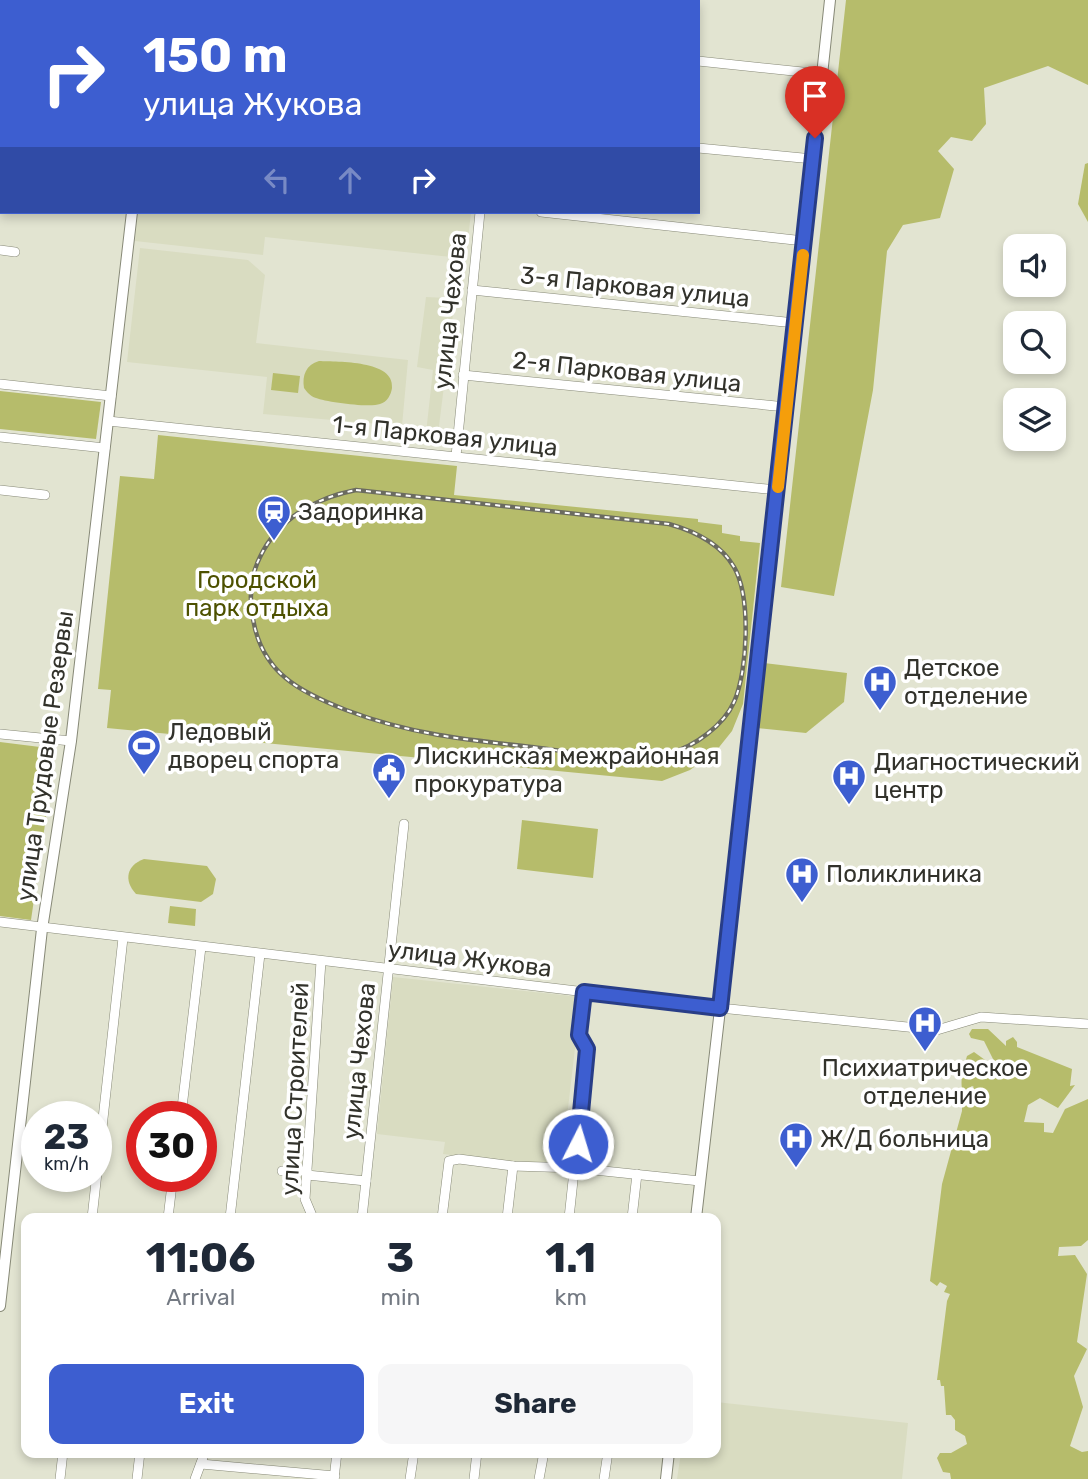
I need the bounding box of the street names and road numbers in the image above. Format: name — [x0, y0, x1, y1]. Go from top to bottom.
street label: улица Чехова — [428, 231, 472, 391]
street label: 3-я Парковая улица — [519, 261, 751, 313]
street label: 2-я Парковая улица — [511, 346, 743, 398]
street label: 1-я Парковая улица — [331, 410, 559, 462]
street label: улица Трудовые Резервы — [11, 609, 79, 903]
street label: улица Жукова — [387, 935, 553, 983]
street label: улица Чехова — [337, 981, 381, 1141]
street label: улица Строителей — [275, 982, 315, 1196]

